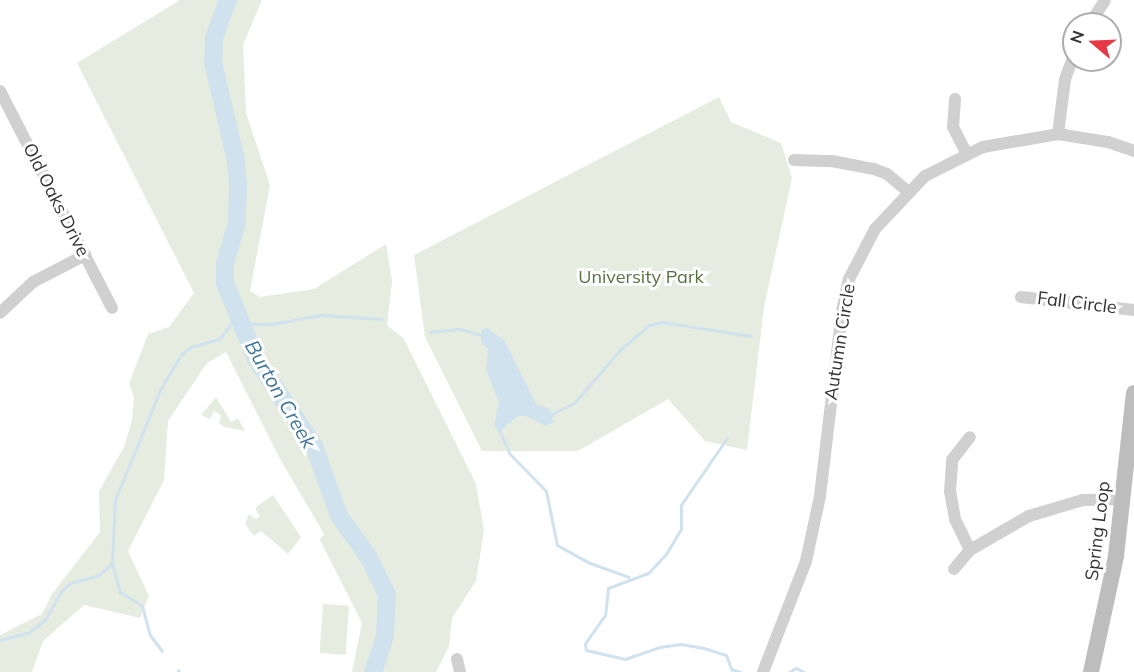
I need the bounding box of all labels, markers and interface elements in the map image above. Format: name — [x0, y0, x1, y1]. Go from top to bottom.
north arrow — [1062, 12, 1122, 72]
text: N — [1065, 28, 1088, 46]
street label: Old Oaks Drive — [18, 140, 94, 260]
park label: University Park — [578, 266, 704, 288]
street label: Autumn Circle — [820, 282, 860, 402]
street label: Fall Circle — [1036, 287, 1118, 319]
water label: Burton Creek — [240, 336, 322, 452]
street label: Spring Loop — [1081, 480, 1115, 582]

